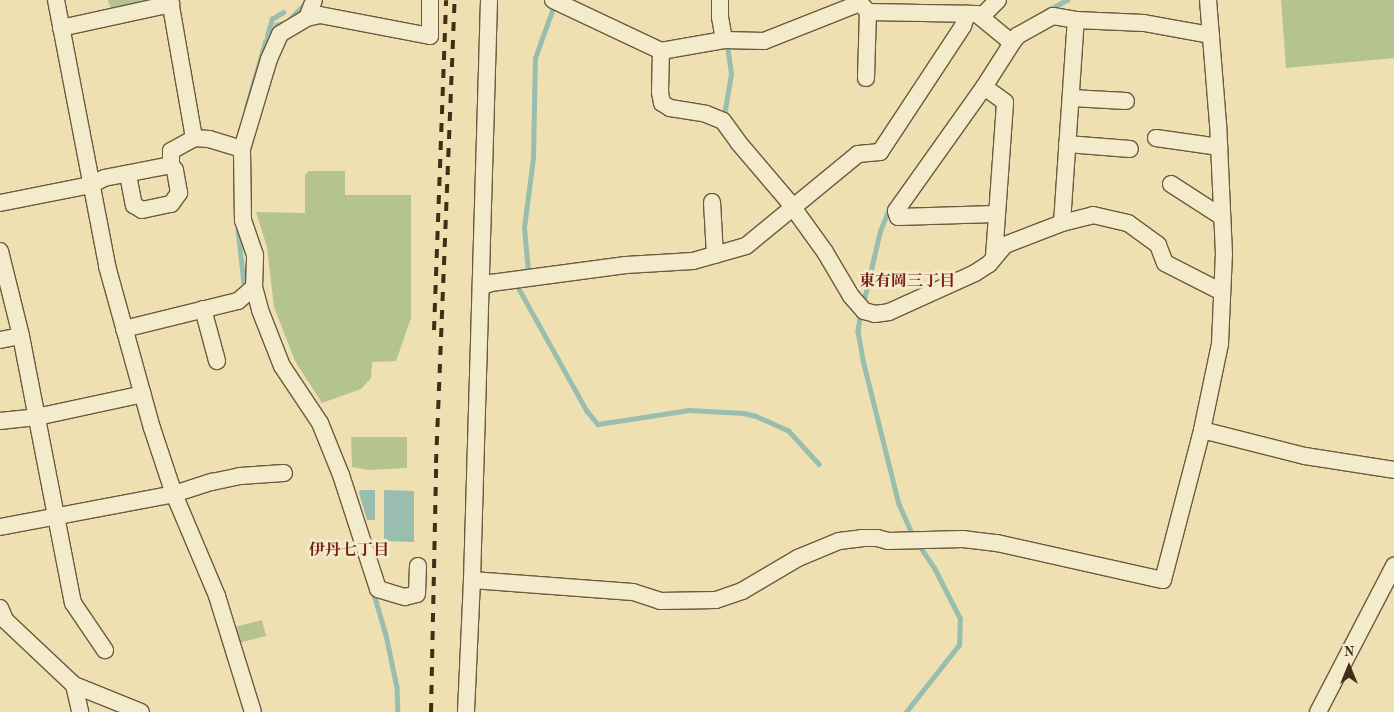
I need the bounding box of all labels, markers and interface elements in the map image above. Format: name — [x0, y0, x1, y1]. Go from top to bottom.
district label: 東有岡三丁目 — [859, 272, 955, 292]
district label: 伊丹七丁目 — [309, 541, 389, 561]
north arrow — [1324, 642, 1374, 692]
text: N — [1344, 645, 1354, 659]

